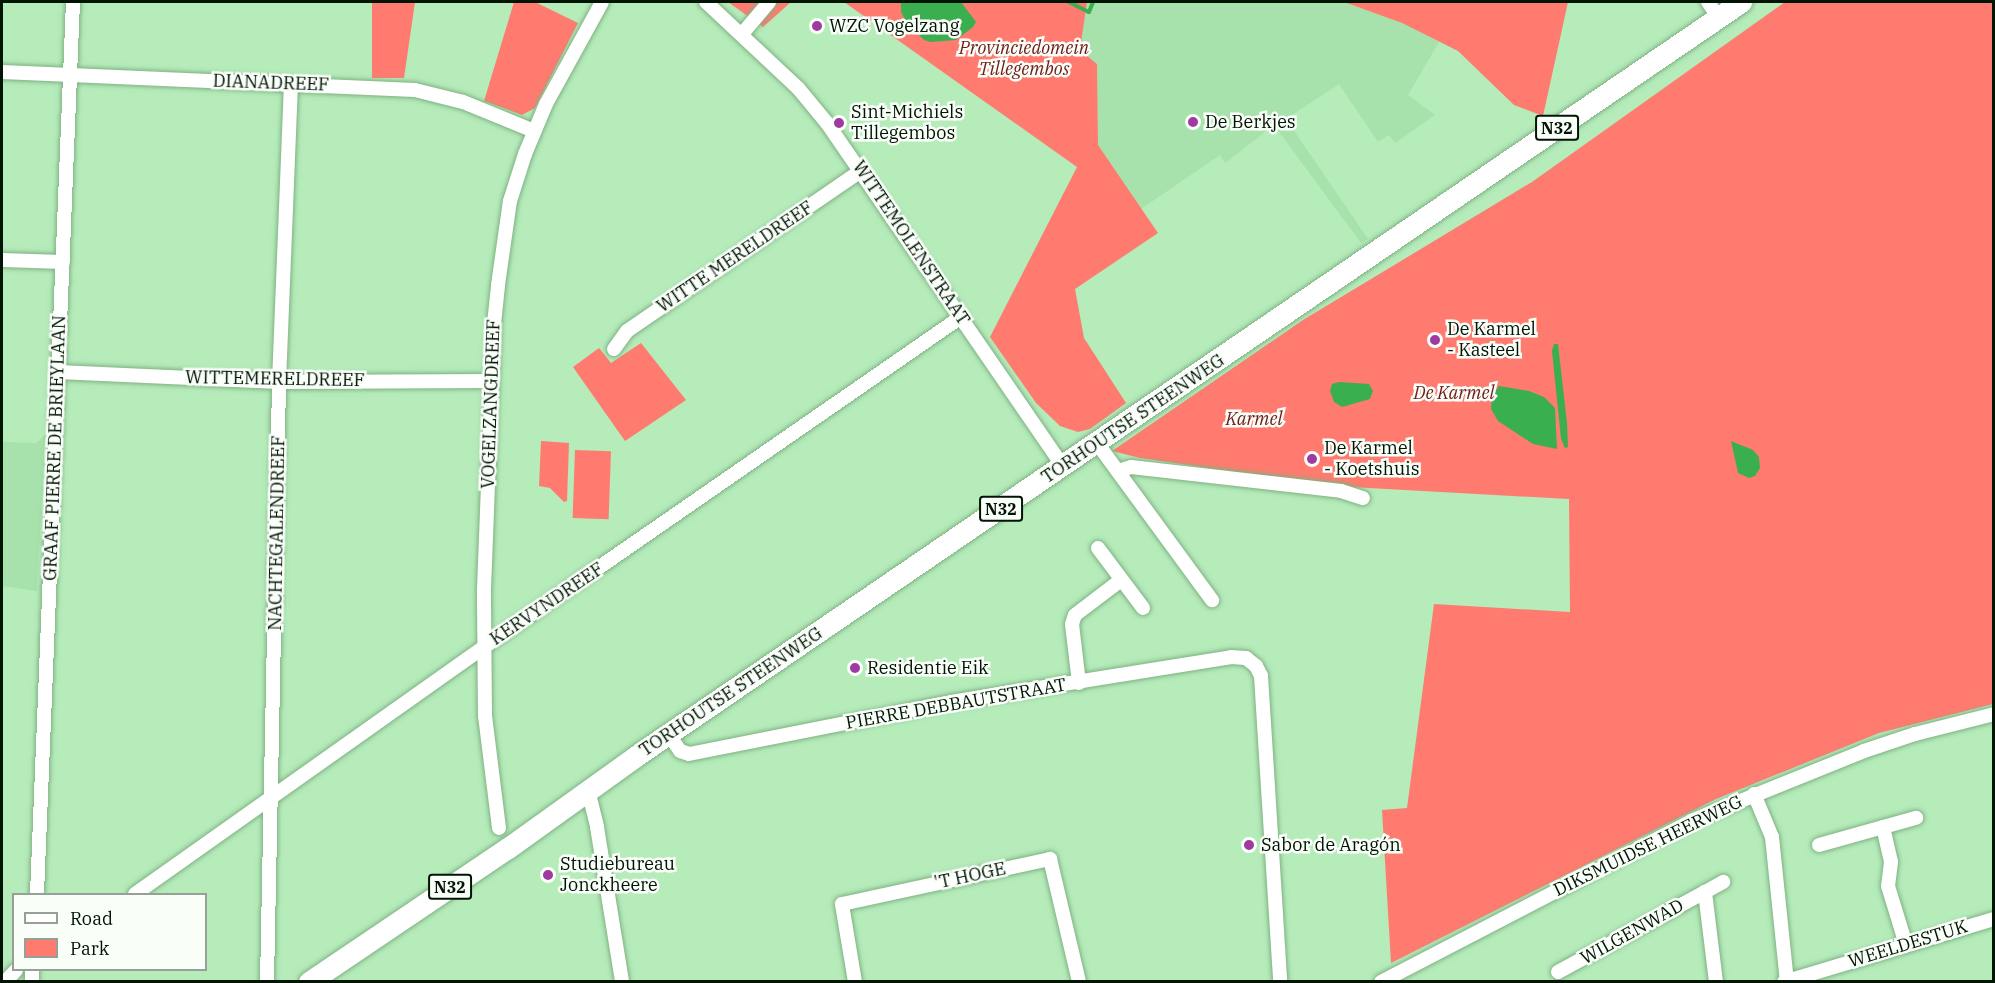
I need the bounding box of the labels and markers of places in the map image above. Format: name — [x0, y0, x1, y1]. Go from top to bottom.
place label: WZC Vogelzang — [829, 15, 960, 37]
marker: WZC Vogelzang — [810, 19, 824, 33]
place label: Sint-Michiels Tillegembos — [851, 102, 963, 144]
place label: De Berkjes — [1205, 111, 1296, 133]
marker: De Berkjes — [1186, 115, 1200, 129]
marker: Sint-Michiels Tillegembos — [832, 116, 846, 130]
place label: De Karmel - Kasteel — [1447, 319, 1536, 362]
marker: De Karmel - Kasteel — [1428, 333, 1442, 347]
place label: De Karmel - Koetshuis — [1324, 438, 1419, 480]
marker: De Karmel - Koetshuis — [1305, 452, 1319, 466]
place label: Residentie Eik — [867, 657, 989, 679]
marker: Residentie Eik — [848, 661, 862, 675]
place label: Sabor de Aragón — [1261, 834, 1401, 856]
marker: Sabor de Aragón — [1242, 838, 1256, 852]
place label: Studiebureau Jonckheere — [560, 854, 675, 896]
marker: Studiebureau Jonckheere — [541, 868, 555, 882]

